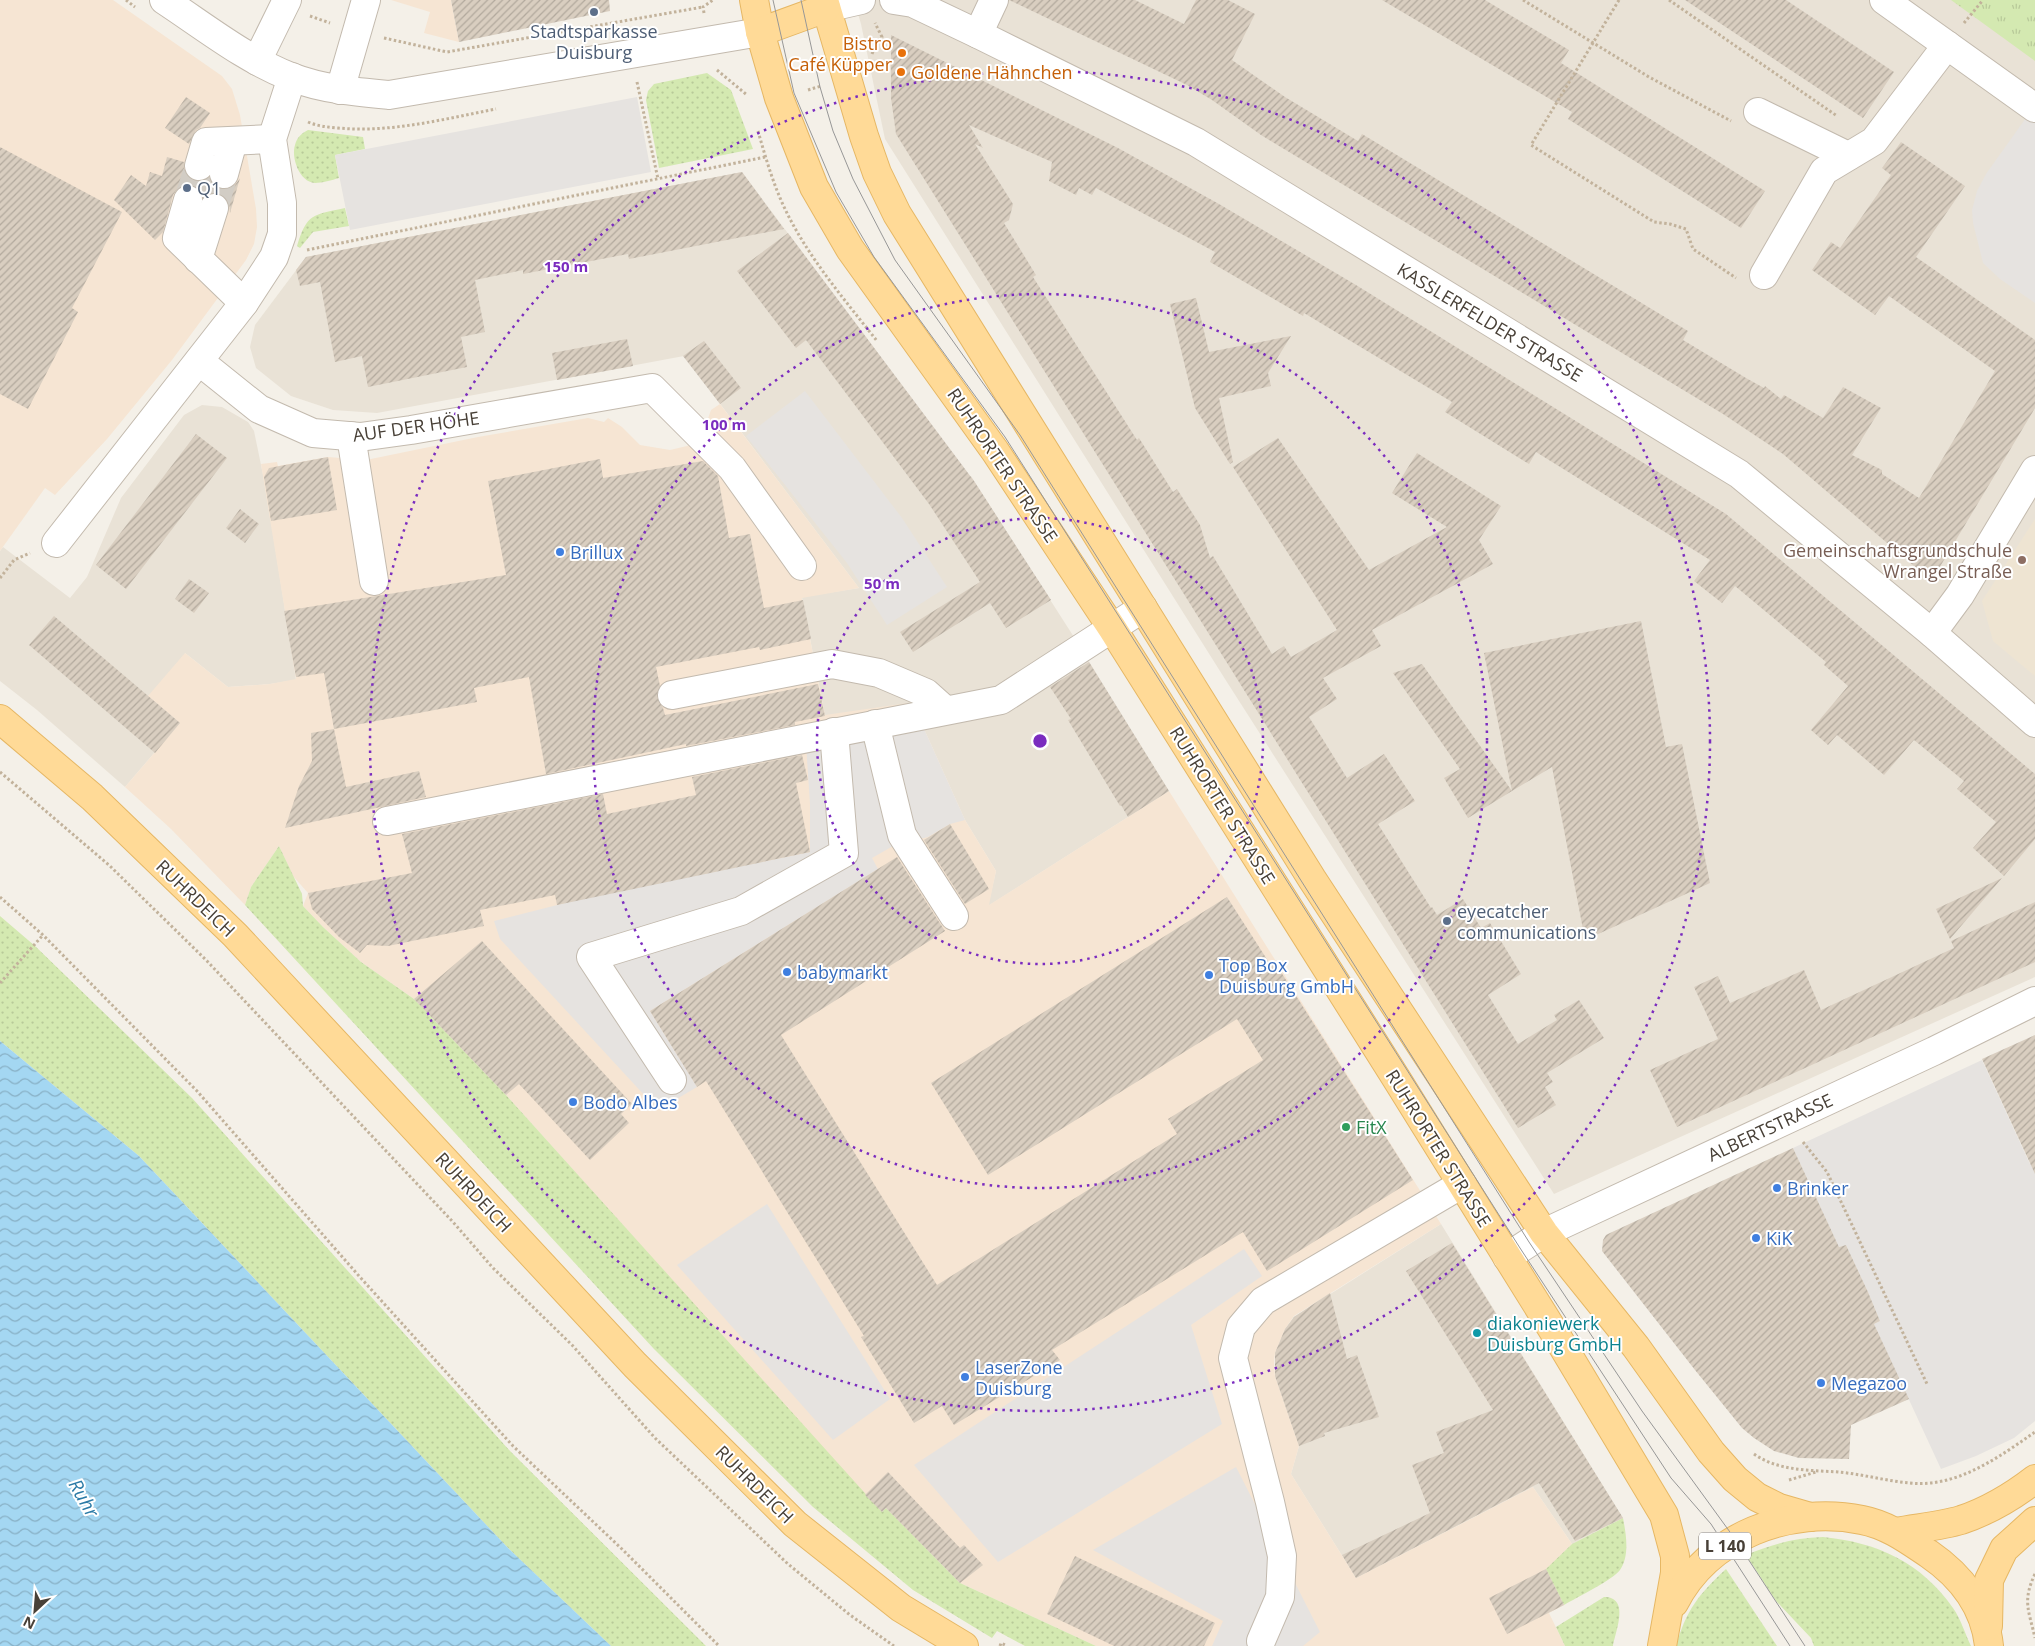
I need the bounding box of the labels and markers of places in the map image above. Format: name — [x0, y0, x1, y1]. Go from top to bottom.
marker: Stadtsparkasse Duisburg — [588, 6, 600, 18]
place label: Stadtsparkasse Duisburg — [530, 19, 658, 64]
place label: Bistro Café Küpper — [788, 31, 893, 76]
marker: Bistro Café Küpper — [896, 47, 908, 59]
place label: Goldene Hähnchen — [911, 60, 1073, 84]
marker: Goldene Hähnchen — [895, 66, 907, 78]
place label: Q1 — [197, 176, 221, 200]
marker: Q1 — [181, 182, 193, 194]
place label: Gemeinschaftsgrundschule Wrangel Straße — [1783, 538, 2012, 583]
place label: Brillux — [570, 540, 624, 564]
marker: Brillux — [554, 546, 566, 558]
marker: Gemeinschaftsgrundschule Wrangel Straße — [2016, 554, 2028, 566]
centre of rings — [1031, 732, 1049, 750]
place label: eyecatcher communications — [1457, 899, 1596, 944]
marker: eyecatcher communications — [1441, 915, 1453, 927]
place label: Top Box Duisburg GmbH — [1219, 953, 1354, 998]
place label: babymarkt — [797, 960, 888, 984]
marker: babymarkt — [781, 966, 793, 978]
marker: Top Box Duisburg GmbH — [1203, 969, 1215, 981]
place label: Bodo Albes — [583, 1090, 678, 1114]
marker: Bodo Albes — [567, 1096, 579, 1108]
place label: FitX — [1356, 1115, 1387, 1139]
marker: FitX — [1340, 1121, 1352, 1133]
place label: Brinker — [1787, 1176, 1849, 1200]
marker: Brinker — [1771, 1182, 1783, 1194]
place label: KiK — [1766, 1226, 1794, 1250]
marker: KiK — [1750, 1232, 1762, 1244]
place label: diakoniewerk Duisburg GmbH — [1487, 1311, 1622, 1356]
marker: diakoniewerk Duisburg GmbH — [1471, 1327, 1483, 1339]
place label: LaserZone Duisburg — [975, 1355, 1063, 1400]
marker: LaserZone Duisburg — [959, 1371, 971, 1383]
place label: Megazoo — [1831, 1371, 1907, 1395]
marker: Megazoo — [1815, 1377, 1827, 1389]

